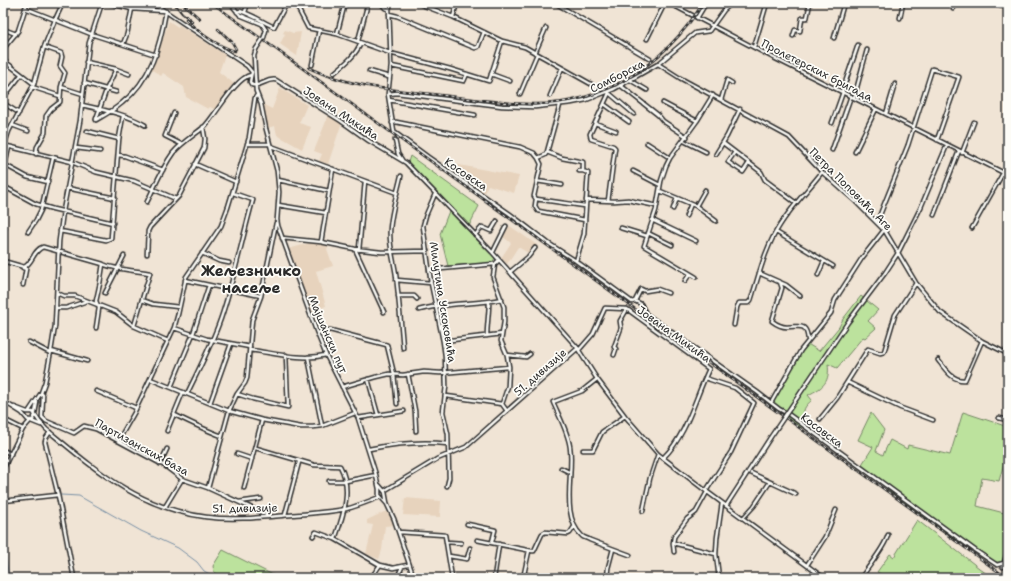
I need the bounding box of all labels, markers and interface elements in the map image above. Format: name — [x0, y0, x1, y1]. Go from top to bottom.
street label: Пролетерских бригада — [759, 36, 875, 105]
street label: Сомборска — [588, 56, 647, 97]
street label: Јована Микића — [300, 83, 382, 144]
street label: Петра Поповића Аге — [806, 145, 895, 234]
street label: Косовска — [441, 155, 490, 194]
street label: Милутина Ускоковића — [426, 240, 460, 364]
district label: Жељезничко насеље — [201, 261, 301, 298]
street label: Мајшански пут — [304, 293, 351, 376]
street label: Јована Микића — [634, 303, 714, 366]
street label: 51. дивизије — [511, 345, 570, 399]
street label: Косовска — [798, 410, 846, 451]
street label: Партизанских база — [92, 415, 191, 479]
street label: 51. дивизије — [212, 500, 278, 517]

